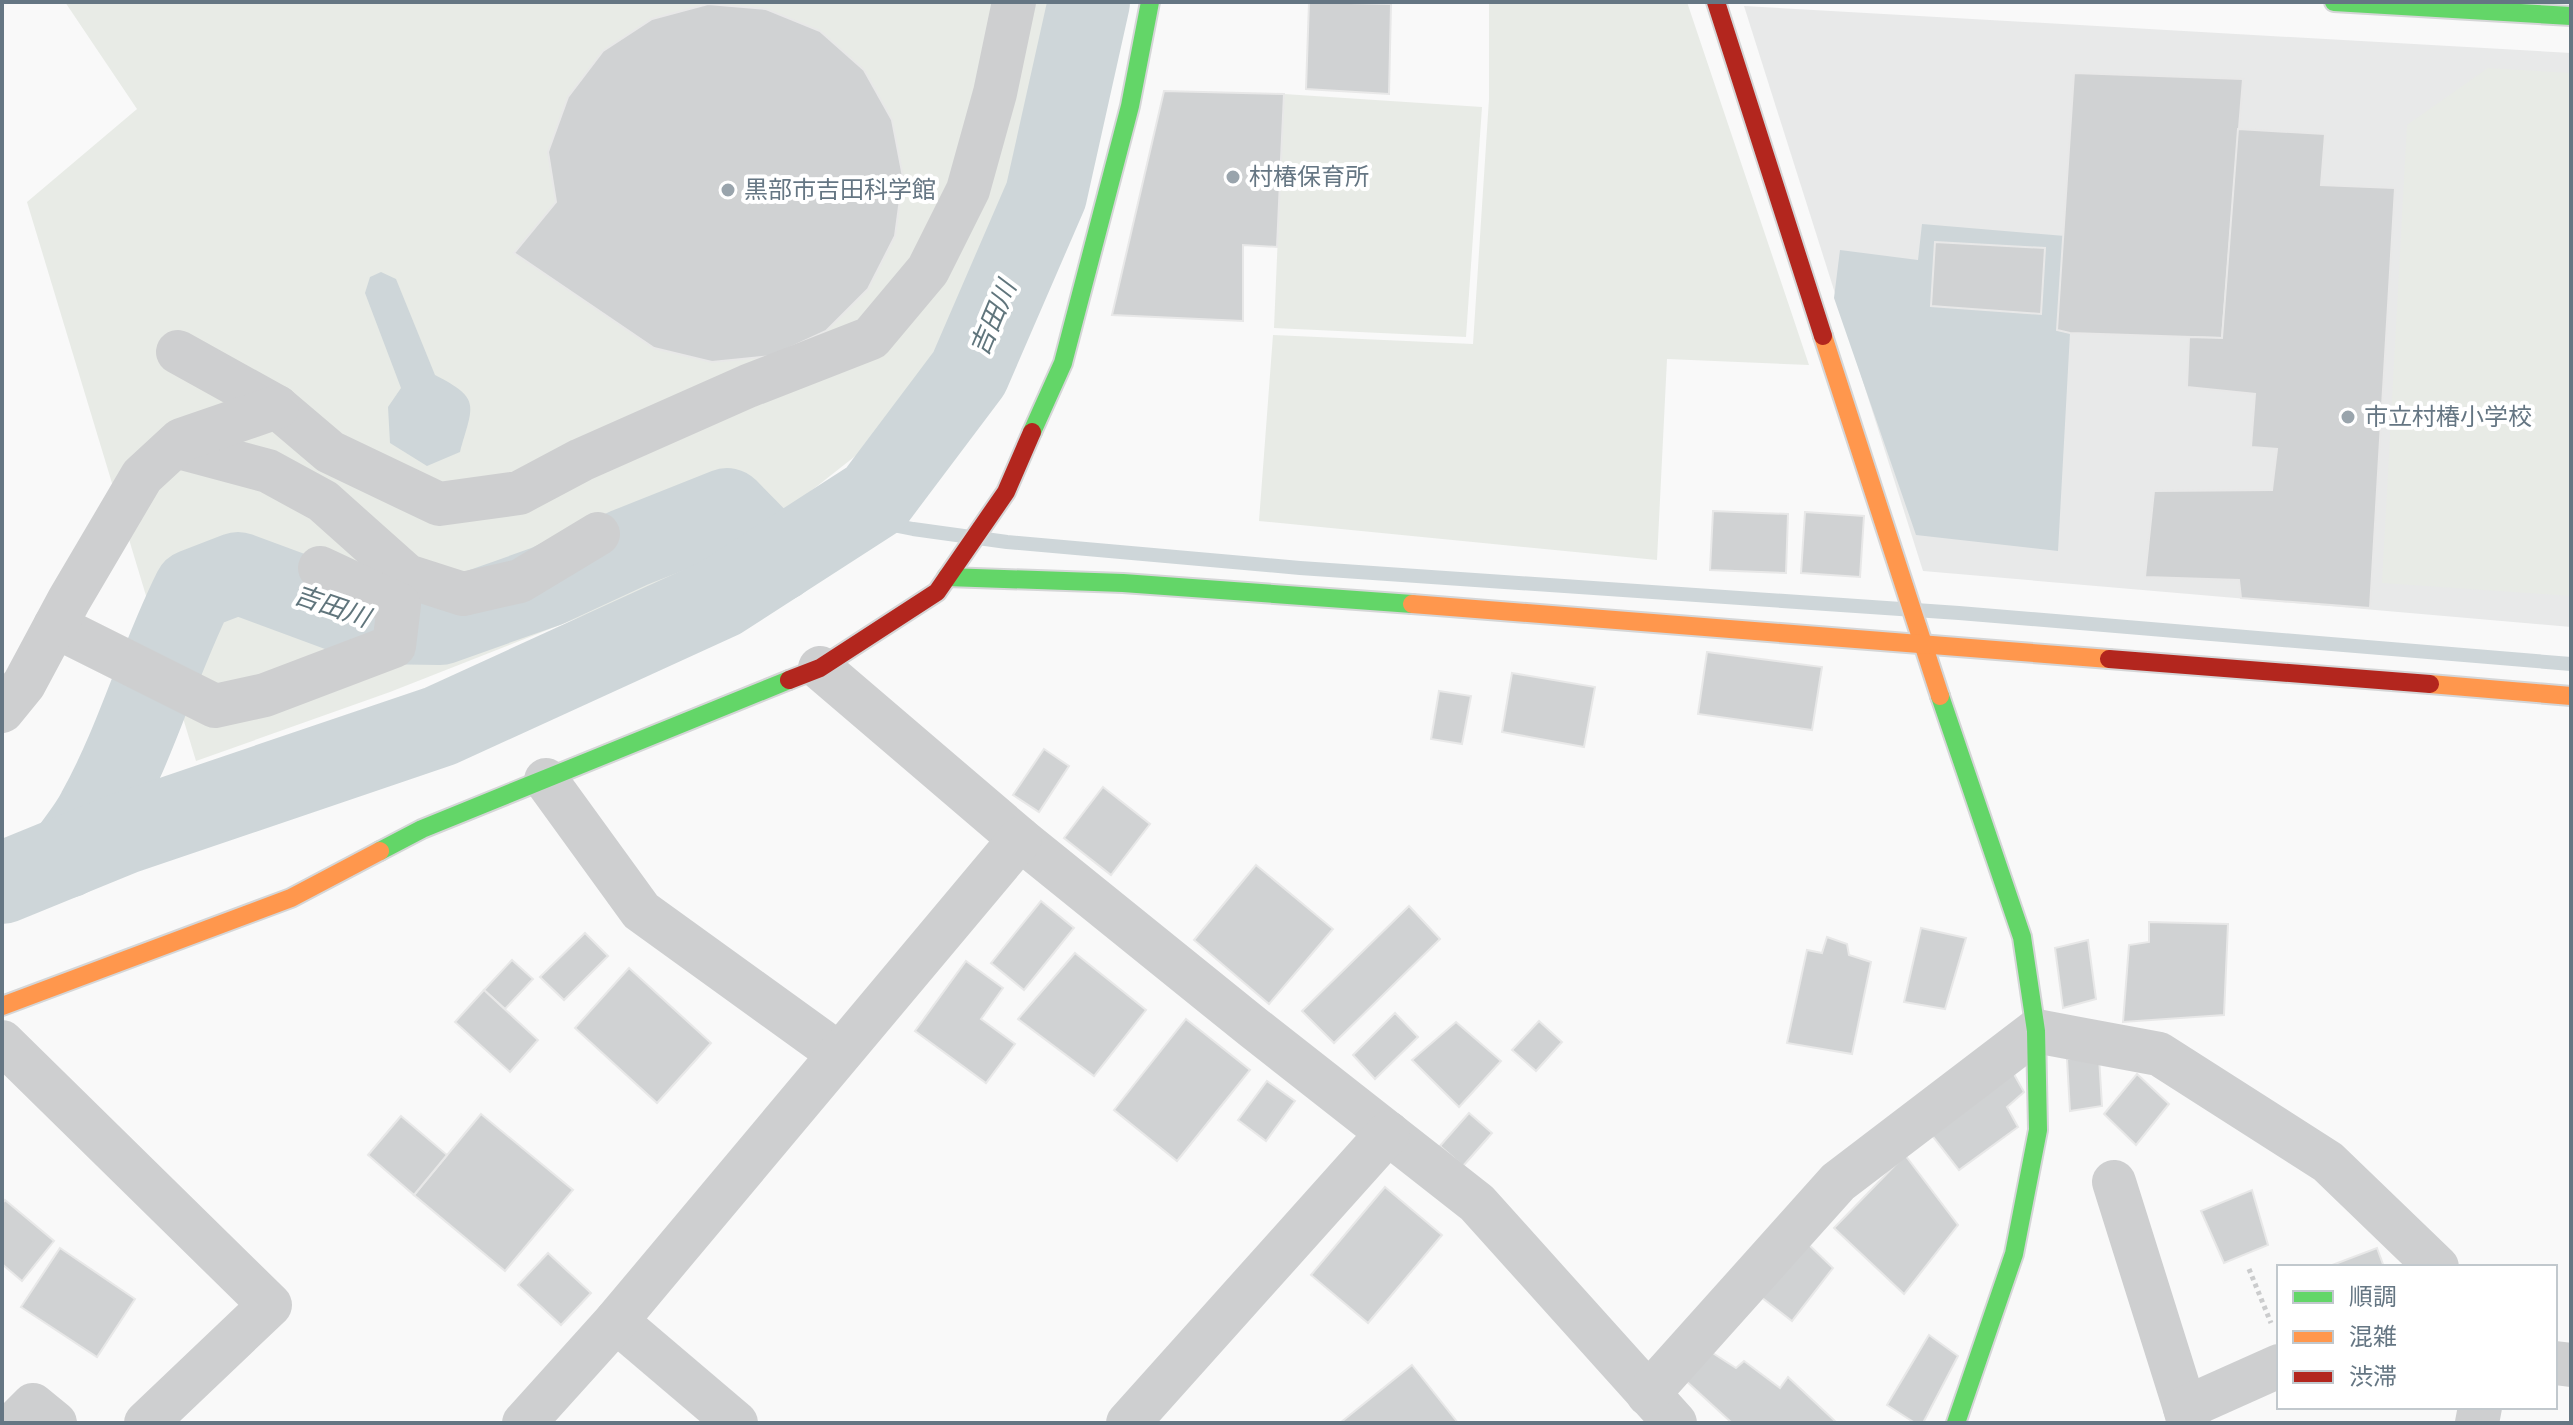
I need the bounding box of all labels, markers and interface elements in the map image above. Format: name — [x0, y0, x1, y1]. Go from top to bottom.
place label: 村椿保育所 — [1249, 162, 1369, 191]
marker: 村椿保育所 — [1224, 168, 1242, 186]
place label: 黒部市吉田科学館 — [744, 175, 936, 204]
marker: 黒部市吉田科学館 — [719, 181, 737, 199]
water label: 吉田川 — [963, 273, 1024, 360]
place label: 市立村椿小学校 — [2364, 402, 2532, 431]
marker: 市立村椿小学校 — [2339, 408, 2357, 426]
water label: 吉田川 — [290, 578, 377, 635]
legend — [2277, 1265, 2557, 1409]
text: 順調 — [2349, 1282, 2397, 1311]
text: 混雑 — [2349, 1322, 2397, 1351]
text: 渋滞 — [2349, 1362, 2397, 1391]

